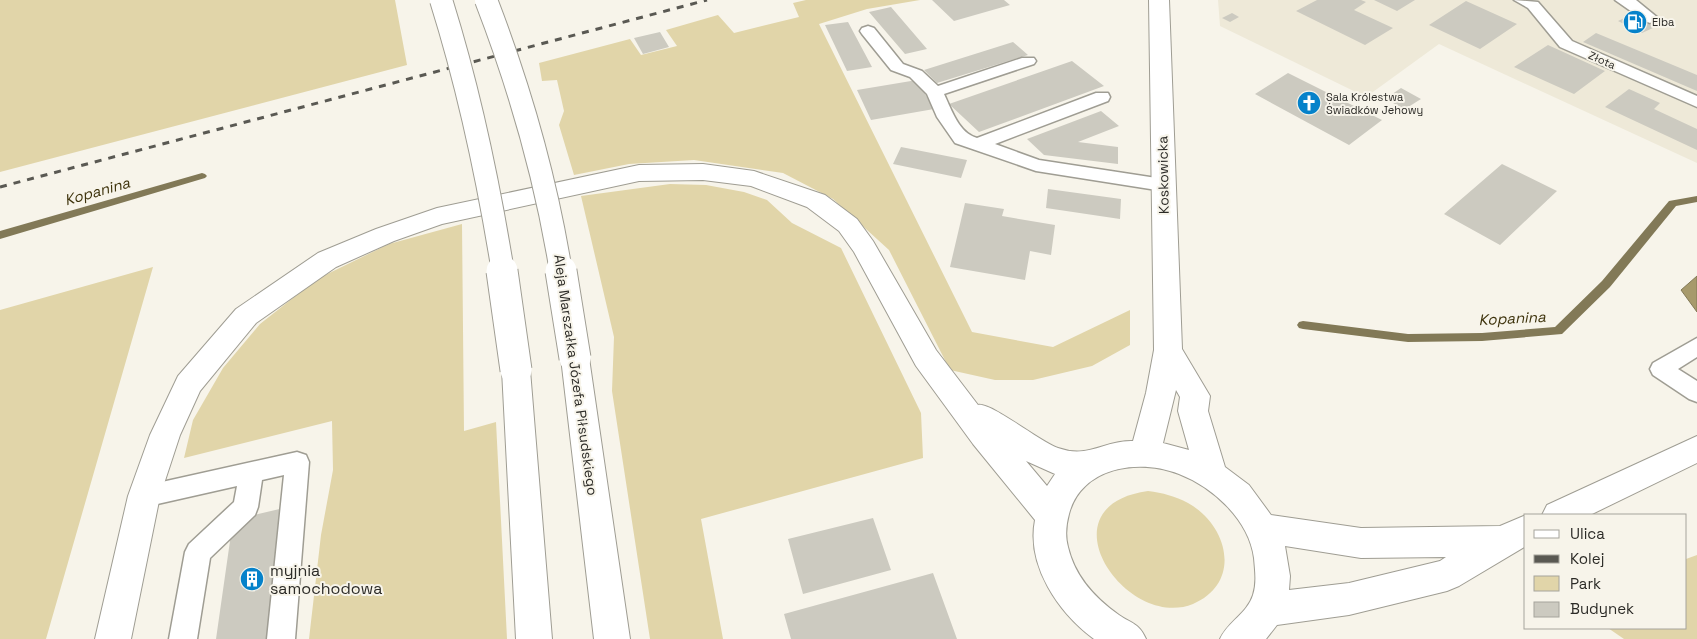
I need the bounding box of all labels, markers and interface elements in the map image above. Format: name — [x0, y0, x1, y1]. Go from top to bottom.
fuel station icon: Elba — [1622, 9, 1648, 35]
place label: Elba — [1652, 15, 1675, 29]
street label: Złota — [1586, 48, 1618, 72]
church icon: Sala Królestwa Świadków Jehowy — [1296, 90, 1322, 116]
place label: Sala Królestwa Świadków Jehowy — [1326, 90, 1423, 117]
street label: Koskowicka — [1153, 136, 1173, 214]
water label: Kopanina — [62, 173, 132, 209]
street label: Aleja Marszałka Józefa Piłsudskiego — [550, 253, 602, 497]
water label: Kopanina — [1478, 307, 1546, 329]
legend — [1524, 514, 1687, 629]
text: Ulica — [1570, 524, 1605, 543]
text: Kolej — [1570, 549, 1604, 568]
place label: myjnia samochodowa — [270, 560, 382, 599]
building icon: myjnia samochodowa — [239, 566, 265, 592]
text: Park — [1570, 574, 1601, 593]
text: Budynek — [1570, 599, 1634, 618]

